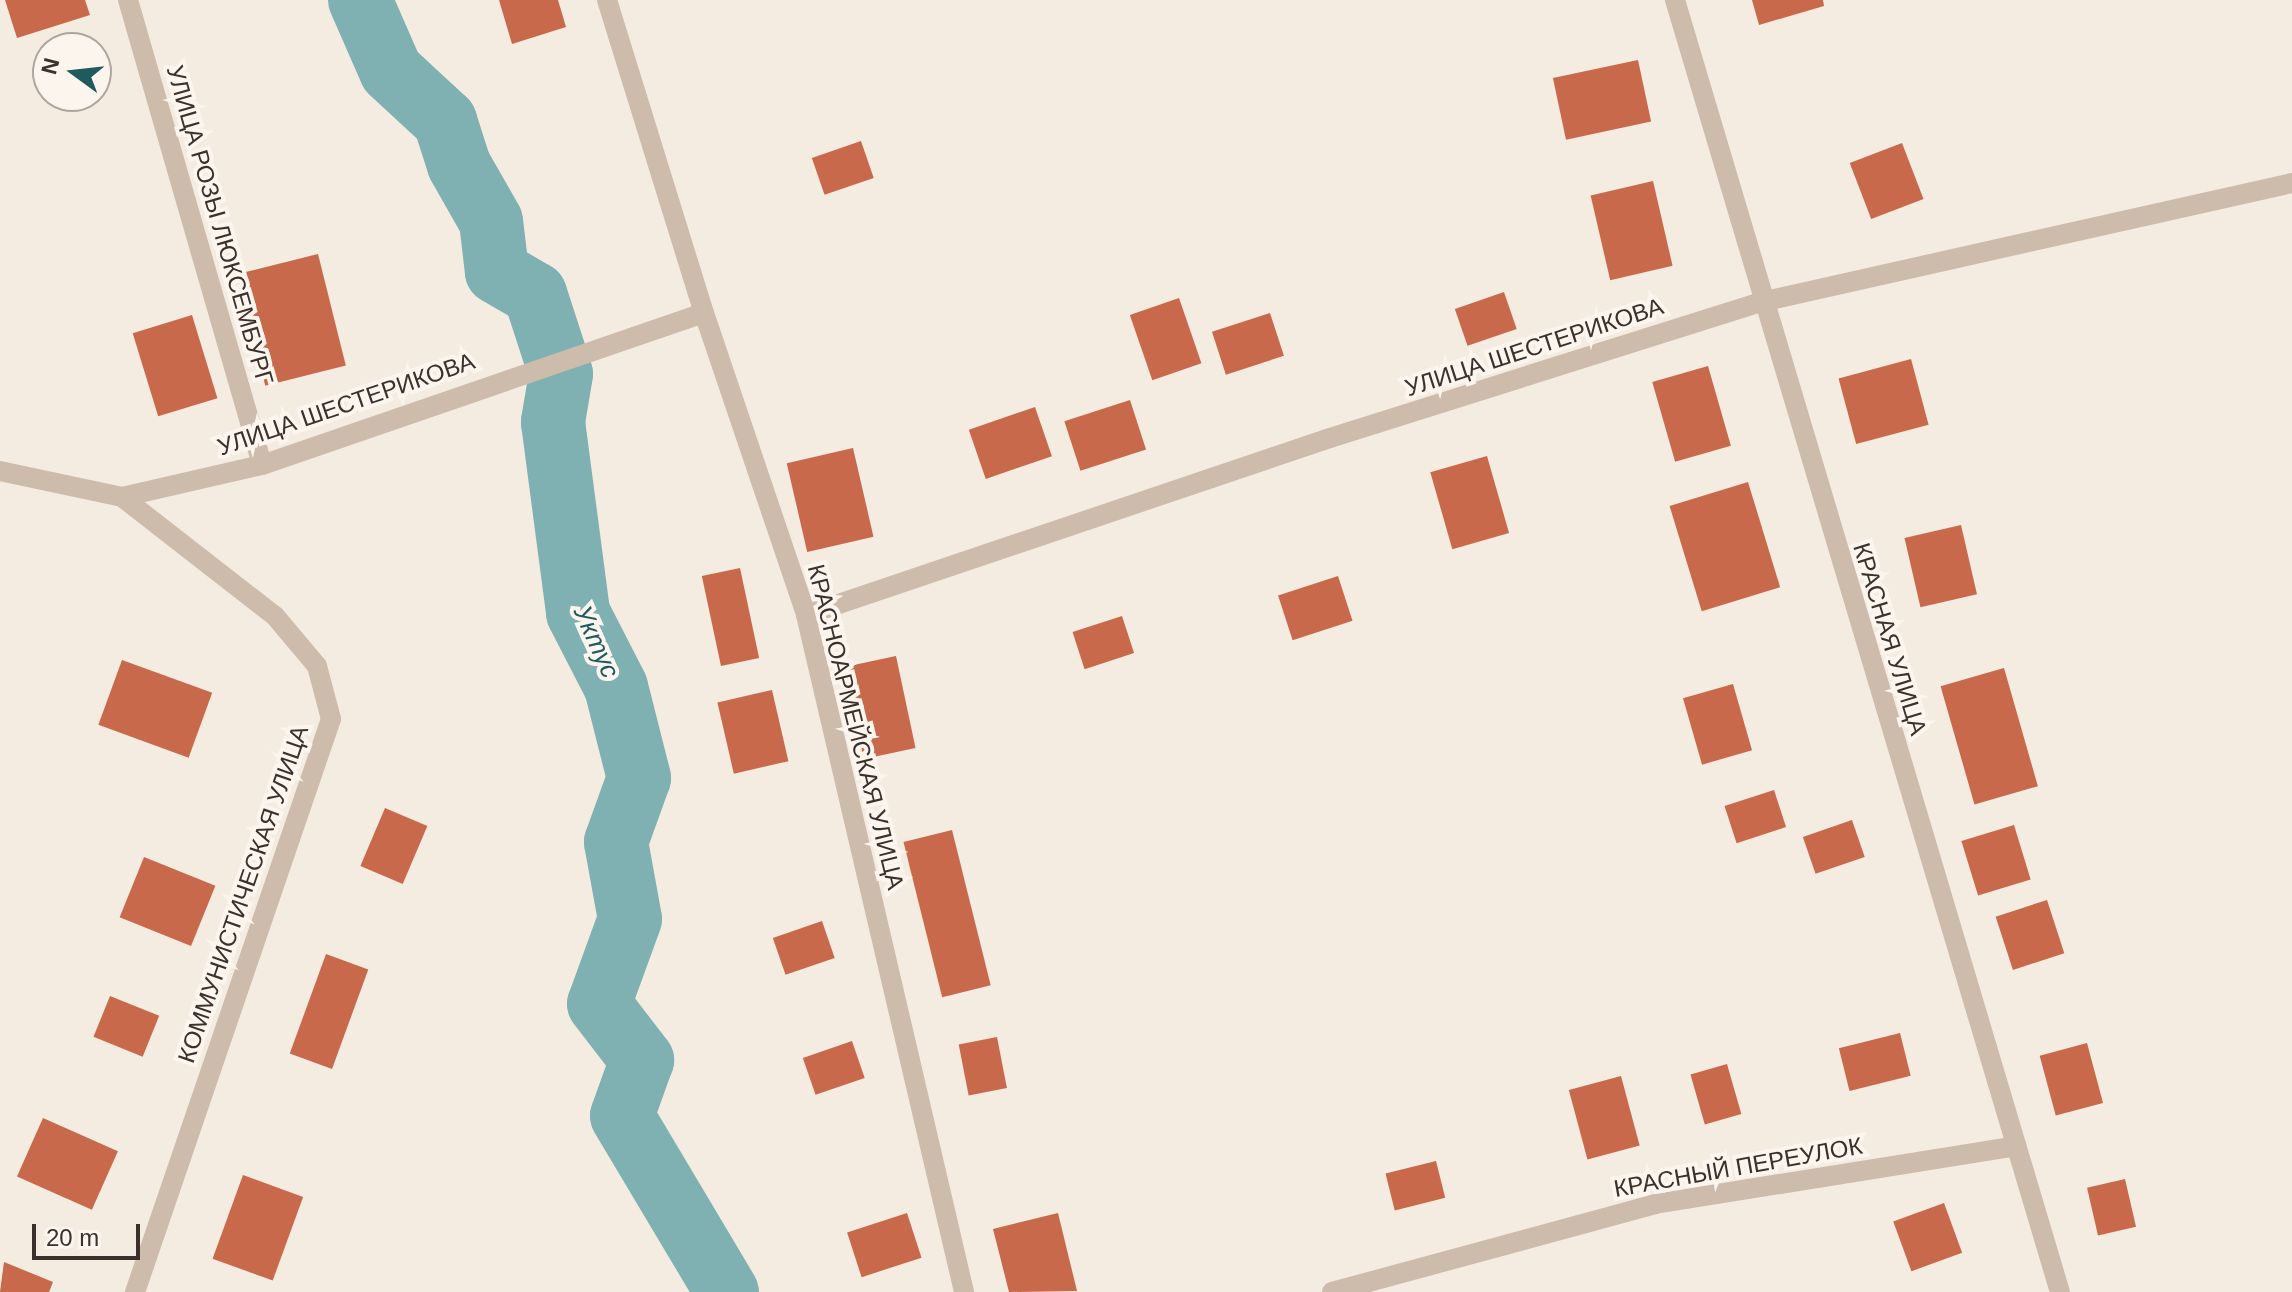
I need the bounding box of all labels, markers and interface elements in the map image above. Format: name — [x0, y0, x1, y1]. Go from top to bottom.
north arrow — [32, 32, 112, 112]
text: N — [36, 55, 64, 77]
street label: УЛИЦА РОЗЫ ЛЮКСЕМБУРГ — [161, 62, 279, 388]
street label: УЛИЦА ШЕСТЕРИКОВА — [1401, 292, 1667, 402]
street label: УЛИЦА ШЕСТЕРИКОВА — [214, 346, 478, 462]
street label: КРАСНАЯ УЛИЦА — [1847, 539, 1933, 739]
street label: КРАСНОАРМЕЙСКАЯ УЛИЦА — [802, 561, 910, 893]
water label: Уктус — [566, 601, 626, 683]
street label: КОММУНИСТИЧЕСКАЯ УЛИЦА — [172, 721, 314, 1067]
street label: КРАСНЫЙ ПЕРЕУЛОК — [1612, 1131, 1864, 1203]
scale bar — [36, 1208, 144, 1258]
text: 20 m — [46, 1224, 99, 1251]

